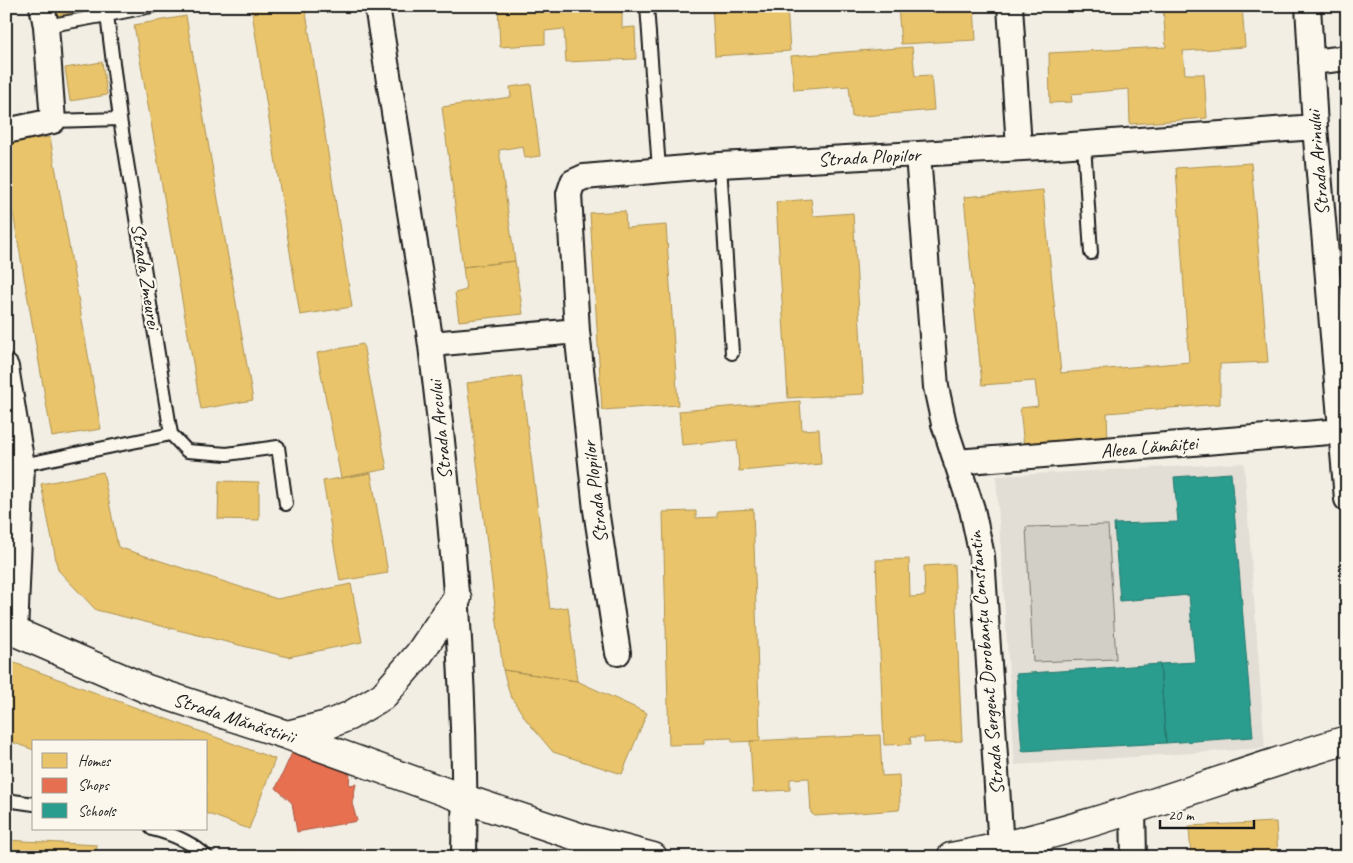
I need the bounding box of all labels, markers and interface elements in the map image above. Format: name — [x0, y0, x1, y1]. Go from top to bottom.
street label: Strada Arinului — [1301, 107, 1335, 216]
street label: Strada Plopilor — [817, 142, 923, 172]
street label: Strada Zmeurei — [125, 222, 167, 333]
street label: Strada Arcului — [422, 377, 458, 481]
street label: Aleea Lămâiței — [1099, 430, 1201, 464]
street label: Strada Plopilor — [576, 438, 614, 544]
street label: Strada Sergent Dorobanțu Constantin — [962, 529, 1010, 796]
street label: Strada Mănăstirii — [170, 687, 300, 750]
legend — [32, 740, 208, 830]
text: Homes — [78, 752, 112, 771]
text: Shops — [78, 776, 111, 795]
scale bar — [1160, 798, 1254, 830]
text: Schools — [78, 802, 117, 821]
text: 20 m — [1168, 806, 1195, 825]

